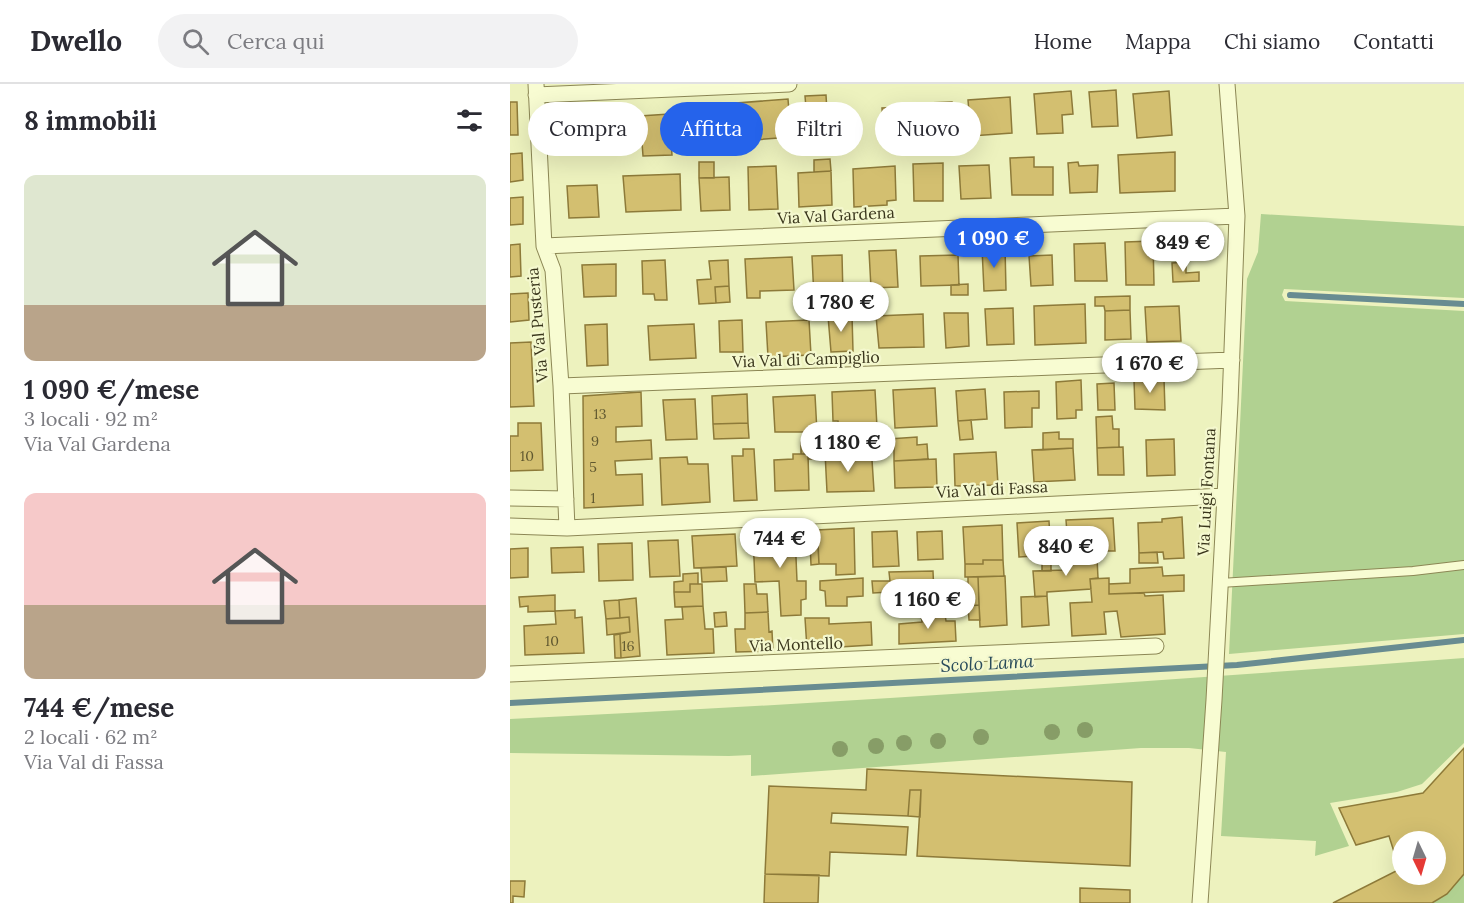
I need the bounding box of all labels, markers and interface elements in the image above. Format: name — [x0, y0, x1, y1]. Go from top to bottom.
search box — [158, 14, 578, 68]
text: Dwello — [30, 23, 122, 59]
icon: search — [179, 25, 212, 58]
text: Cerca qui — [227, 27, 325, 55]
text: Home — [1034, 28, 1092, 55]
text: Mappa — [1125, 28, 1191, 55]
text: Chi siamo — [1224, 28, 1320, 55]
text: Contatti — [1353, 28, 1434, 55]
chip: Compra — [528, 102, 648, 156]
chip: Affitta — [660, 102, 763, 156]
chip: Filtri — [775, 102, 863, 156]
chip: Nuovo — [875, 102, 981, 156]
text: 8 immobili — [24, 104, 157, 137]
icon: filters — [453, 104, 486, 137]
street label: Via Val Gardena — [776, 202, 895, 228]
icon: home — [201, 214, 309, 322]
pin: 1 090 € — [939, 218, 1049, 269]
pin: 849 € — [1141, 222, 1225, 273]
text: 1 090 € — [958, 225, 1030, 250]
text: 849 € — [1155, 229, 1211, 254]
street label: Via Val Pusteria — [522, 267, 552, 384]
pin: 1 780 € — [786, 282, 896, 333]
text: 1 780 € — [807, 289, 875, 314]
pin: 1 670 € — [1095, 343, 1205, 394]
street label: Via Val di Campiglio — [731, 346, 880, 372]
text: 1 670 € — [1116, 350, 1184, 375]
text: 1 090 €/mese — [24, 373, 199, 406]
house number: 13 — [594, 405, 607, 423]
text: 3 locali · 92 m² — [24, 406, 158, 431]
pin: 1 180 € — [793, 422, 903, 473]
street label: Via Luigi Fontana — [1193, 427, 1219, 558]
text: 1 180 € — [814, 429, 882, 454]
text: Via Val Gardena — [24, 431, 171, 456]
house number: 9 — [591, 432, 599, 450]
house number: 10 — [520, 447, 534, 465]
house number: 5 — [589, 458, 597, 476]
street label: Via Val di Fassa — [935, 476, 1048, 502]
house number: 1 — [590, 489, 596, 507]
pin: 744 € — [738, 518, 822, 569]
text: 744 € — [754, 525, 806, 550]
pin: 840 € — [1024, 526, 1108, 577]
icon: home — [201, 532, 309, 640]
text: 840 € — [1038, 533, 1094, 558]
pin: 1 160 € — [873, 579, 983, 630]
text: 1 160 € — [894, 586, 962, 611]
house number: 10 — [545, 632, 559, 650]
street label: Via Montello — [748, 632, 843, 656]
house number: 16 — [621, 637, 635, 655]
water label: Scolo Lama — [940, 649, 1034, 677]
text: 744 €/mese — [24, 691, 174, 724]
text: 2 locali · 62 m² — [24, 724, 158, 749]
text: Via Val di Fassa — [24, 749, 164, 774]
north arrow — [1392, 831, 1446, 885]
map controls — [1392, 831, 1446, 885]

